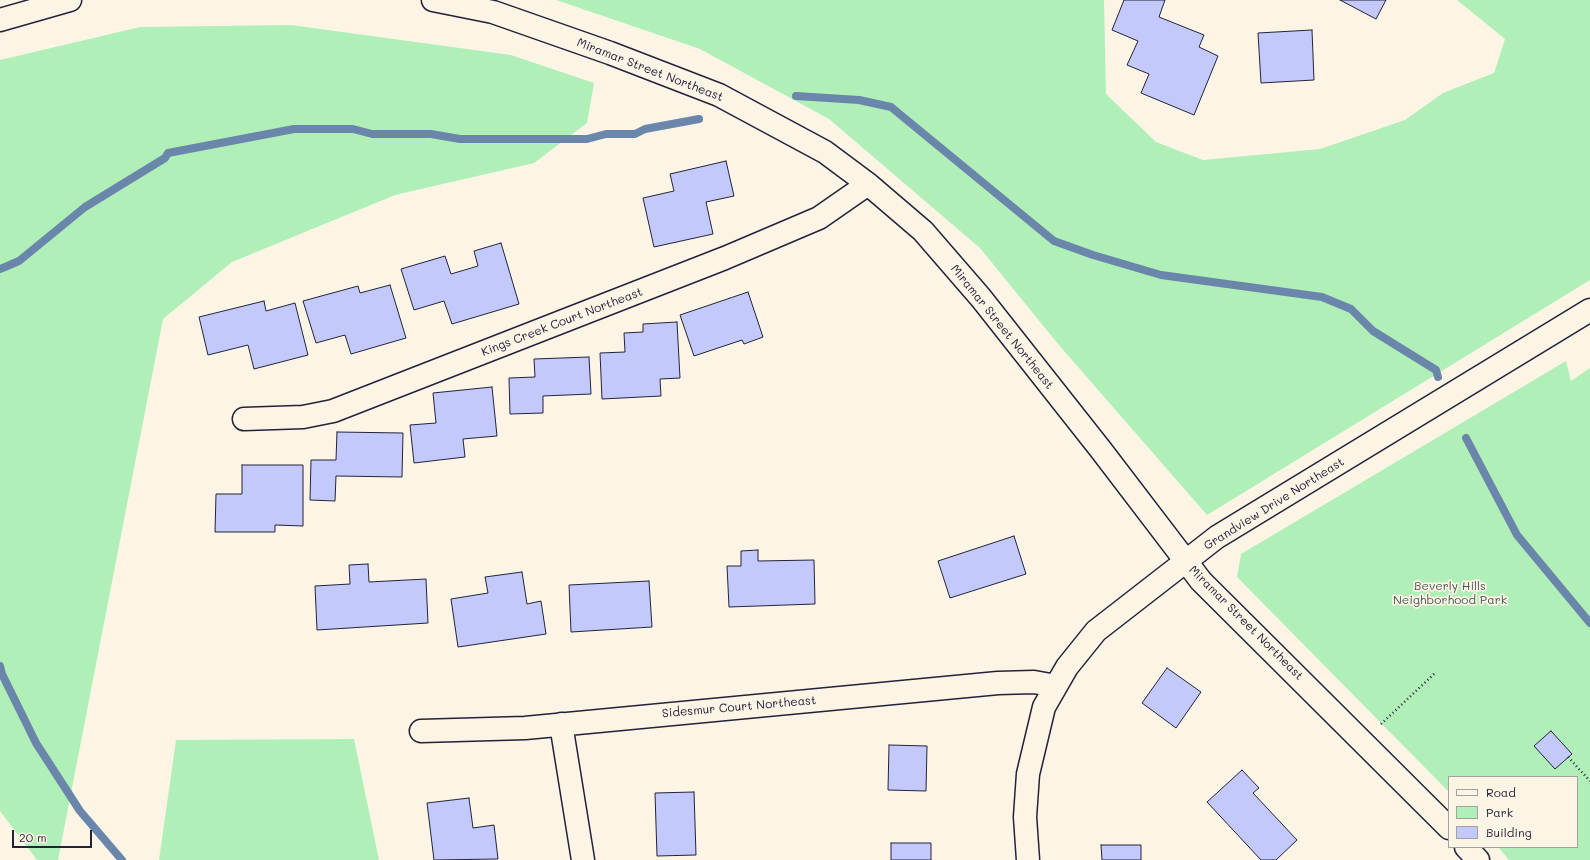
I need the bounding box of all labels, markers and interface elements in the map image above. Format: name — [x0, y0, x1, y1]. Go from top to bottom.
street label: Miramar Street Northeast — [575, 35, 725, 105]
street label: Miramar Street Northeast — [947, 262, 1057, 392]
street label: Kings Creek Court Northeast — [479, 285, 645, 359]
street label: Grandview Drive Northeast — [1201, 455, 1347, 553]
street label: Miramar Street Northeast — [1186, 563, 1306, 683]
park label: Beverly Hills Neighborhood Park — [1393, 579, 1507, 607]
street label: Sidesmur Court Northeast — [661, 693, 817, 721]
legend — [1448, 776, 1578, 848]
text: Road — [1486, 784, 1516, 800]
text: Park — [1486, 804, 1513, 820]
scale bar — [14, 822, 94, 848]
text: Building — [1486, 824, 1532, 840]
text: 20 m — [19, 829, 47, 845]

